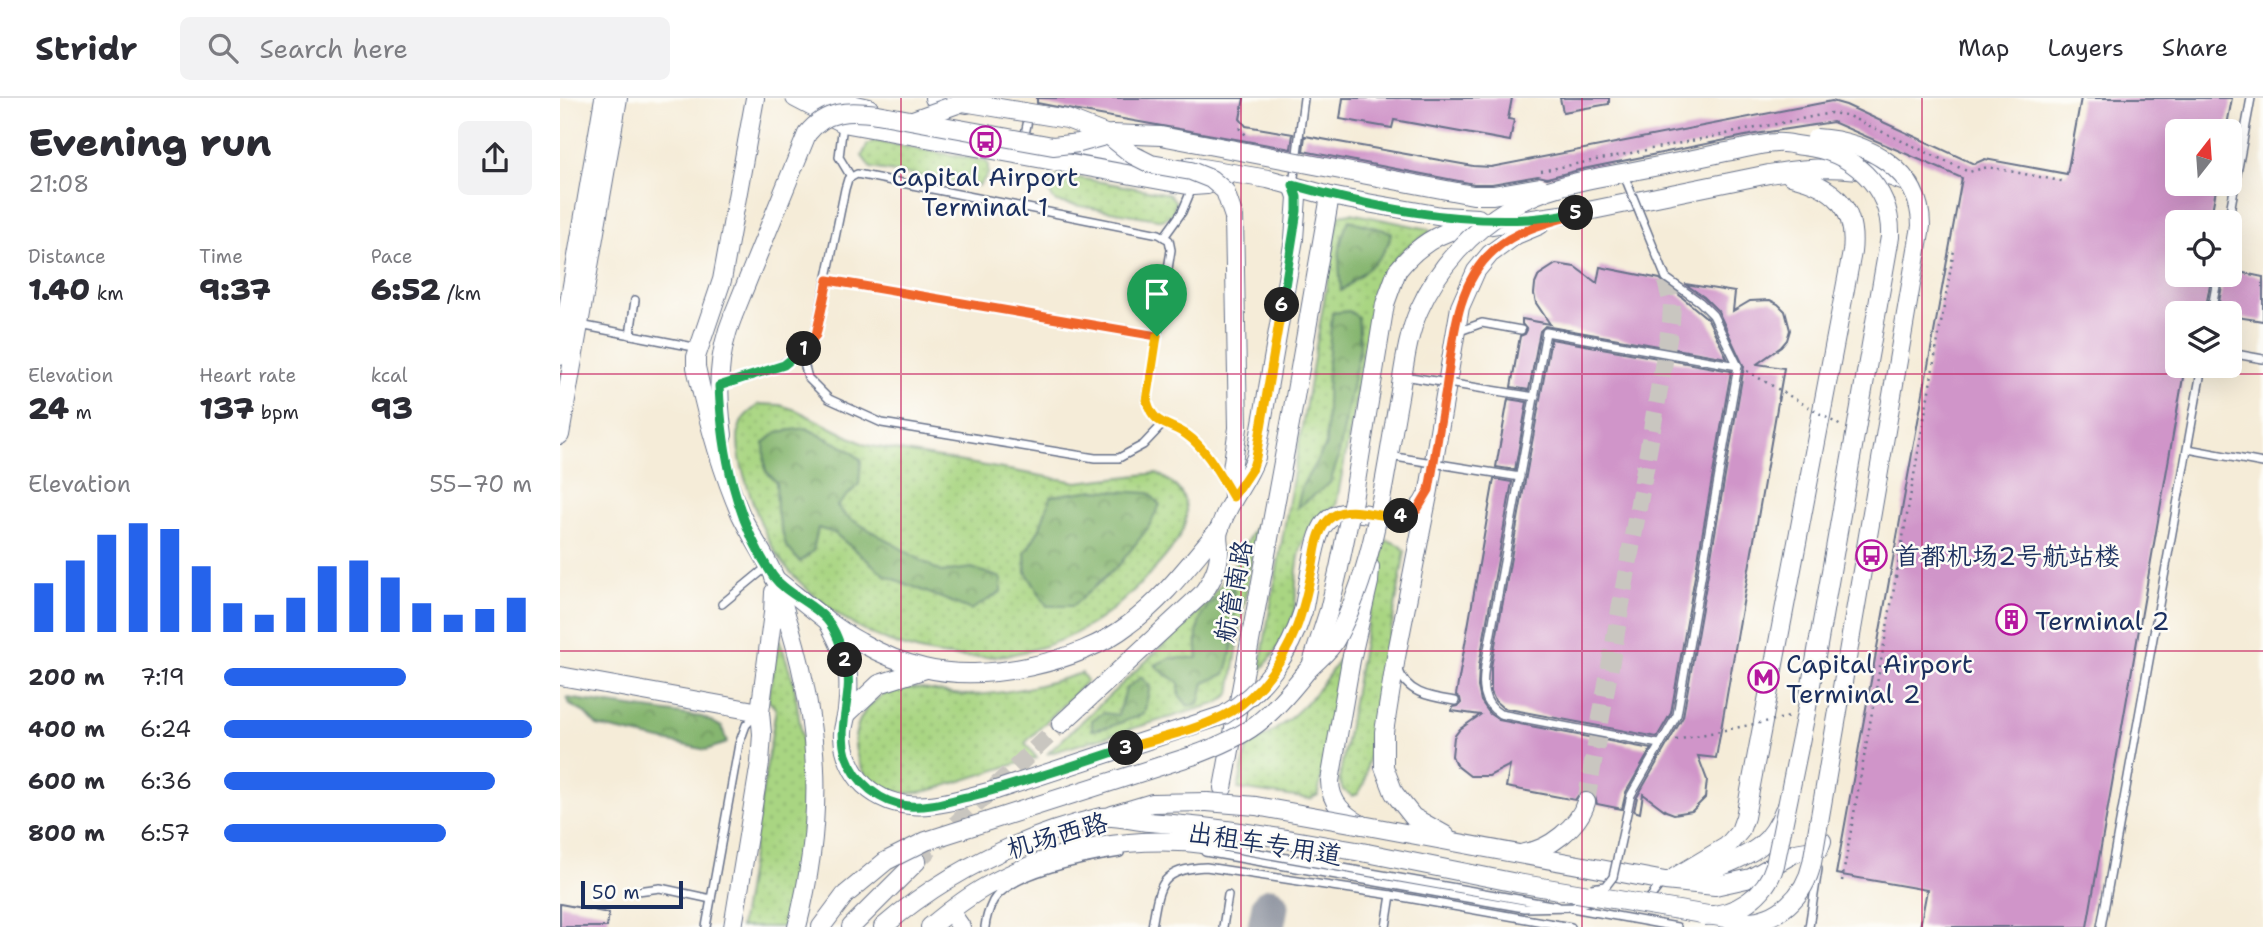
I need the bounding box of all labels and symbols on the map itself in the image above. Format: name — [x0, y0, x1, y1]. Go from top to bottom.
north arrow — [2165, 119, 2242, 196]
bus stop icon: Capital Airport Terminal 1 — [968, 124, 1002, 158]
place label: Capital Airport Terminal 1 — [891, 159, 1079, 224]
pin: 5 — [1558, 195, 1594, 230]
pin — [1127, 264, 1187, 336]
pin: 6 — [1264, 288, 1300, 322]
pin: 1 — [786, 331, 822, 366]
pin: 4 — [1384, 498, 1418, 534]
street label: 航管南路 — [1206, 537, 1260, 645]
bus stop icon: 首都机场2号航站楼 — [1854, 538, 1888, 572]
place label: 首都机场2号航站楼 — [1894, 538, 2120, 573]
building icon: Terminal 2 — [1995, 603, 2029, 637]
place label: Terminal 2 — [2035, 603, 2170, 638]
pin: 2 — [828, 642, 862, 678]
place label: Capital Airport Terminal 2 — [1786, 646, 1973, 711]
metro station icon: Capital Airport Terminal 2 — [1746, 661, 1780, 695]
pin: 3 — [1108, 730, 1144, 766]
street label: 机场西路 — [1002, 804, 1112, 866]
street label: 出租车专用道 — [1185, 814, 1345, 872]
scale bar — [581, 878, 682, 910]

